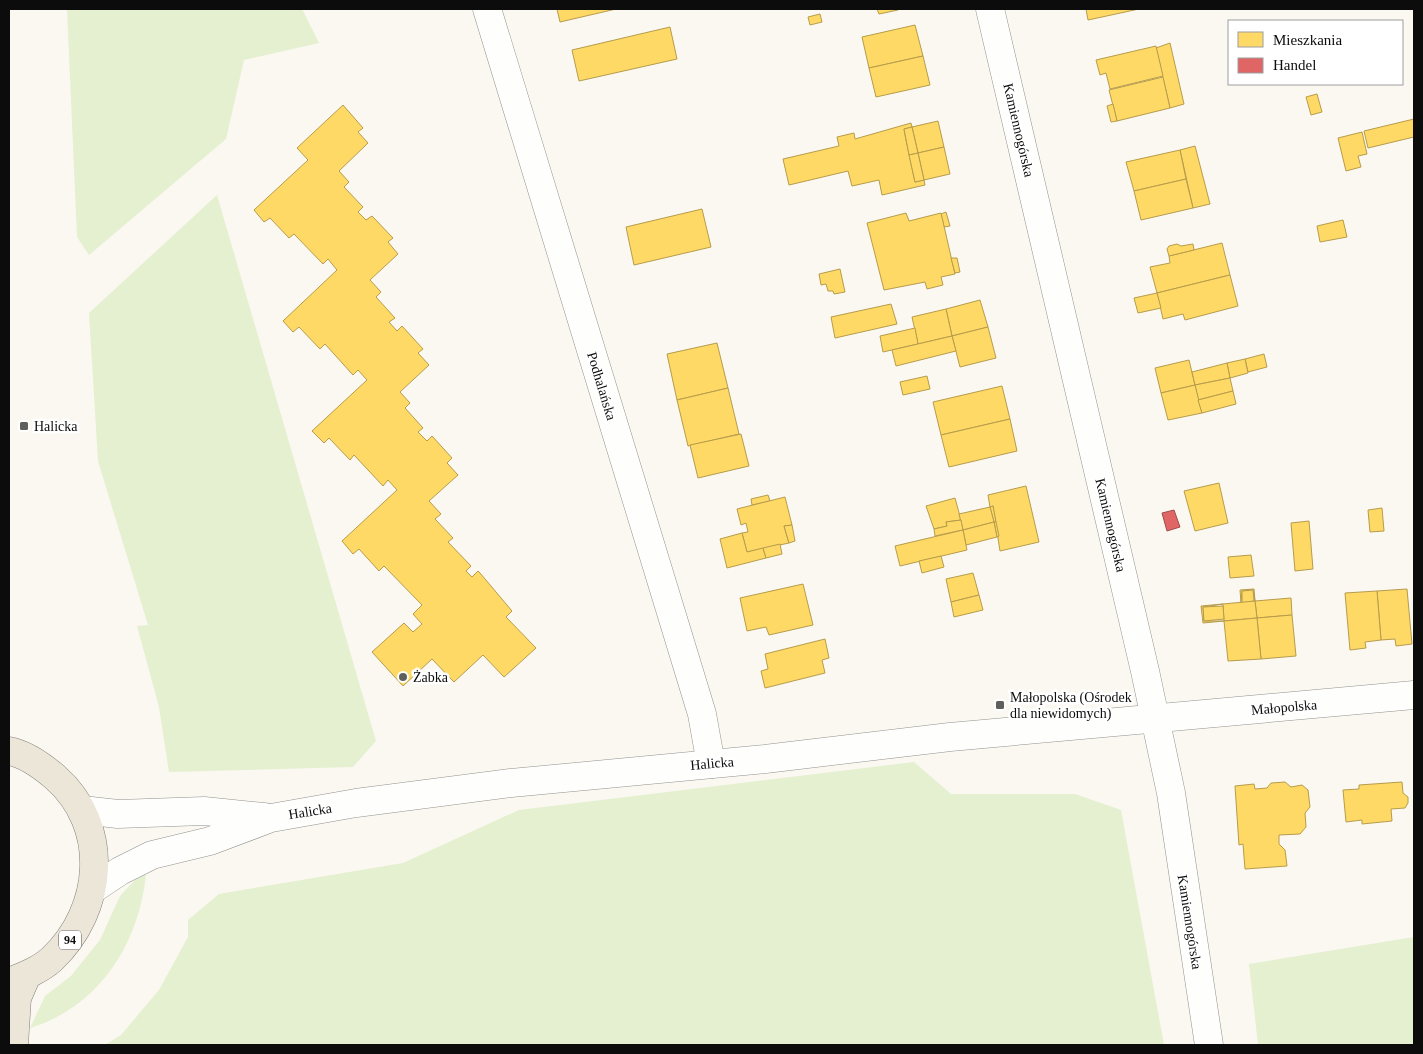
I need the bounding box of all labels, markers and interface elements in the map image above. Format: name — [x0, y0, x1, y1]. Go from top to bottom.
legend — [1228, 20, 1403, 85]
text: Mieszkania — [1273, 32, 1342, 48]
text: Handel — [1273, 57, 1316, 73]
street label: Kamiennogórska — [1000, 82, 1037, 179]
street label: Podhalańska — [584, 350, 619, 423]
place label: Halicka — [34, 419, 78, 434]
marker: Halicka — [18, 420, 30, 432]
street label: Kamiennogórska — [1092, 477, 1129, 574]
place label: Żabka — [413, 670, 449, 685]
marker: Żabka — [397, 671, 409, 683]
place label: Małopolska (Ośrodek dla niewidomych) — [1010, 690, 1132, 722]
street label: Małopolska — [1250, 697, 1318, 718]
marker: Małopolska (Ośrodek dla niewidomych) — [994, 699, 1006, 711]
street label: Halicka — [690, 754, 735, 773]
street label: Halicka — [287, 801, 334, 822]
street label: Kamiennogórska — [1175, 874, 1205, 971]
road number: 94 — [59, 930, 81, 950]

